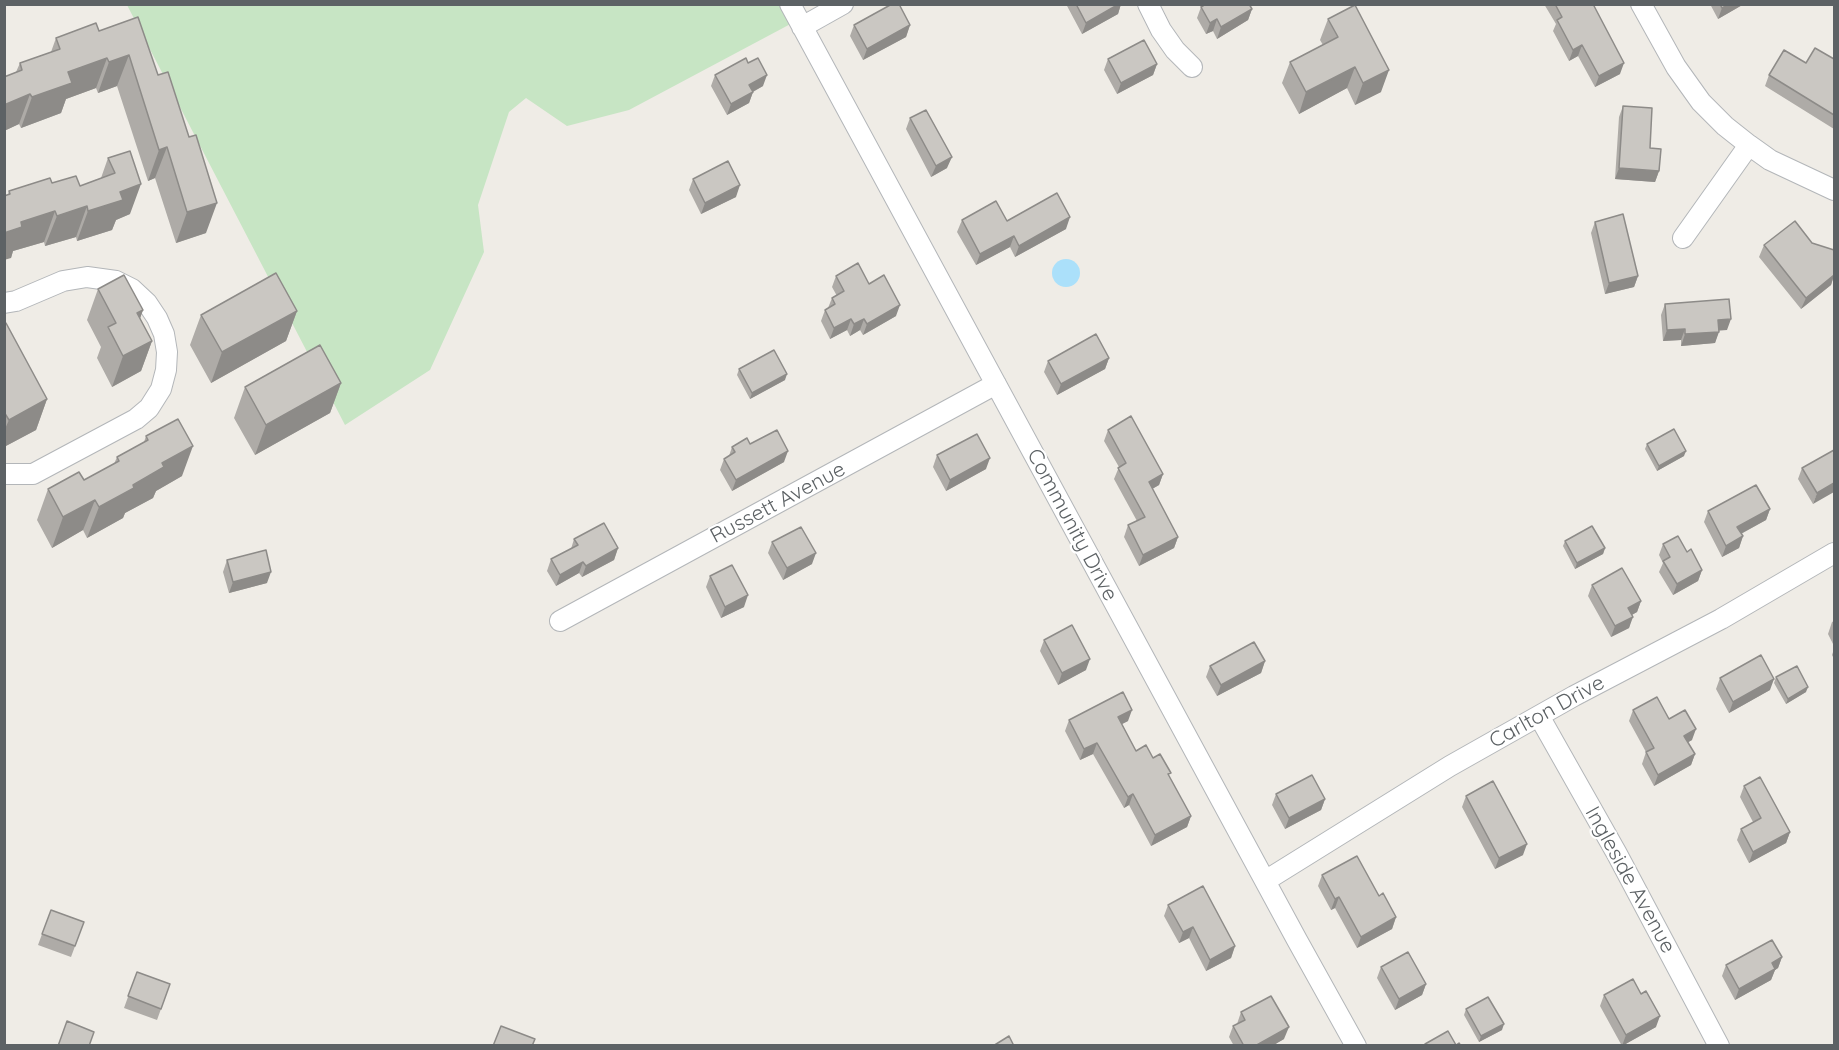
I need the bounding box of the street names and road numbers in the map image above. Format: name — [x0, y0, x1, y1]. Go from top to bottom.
street label: Community Drive — [1021, 445, 1123, 605]
street label: Russett Avenue — [706, 457, 850, 549]
street label: Carlton Drive — [1485, 670, 1609, 754]
street label: Ingleside Avenue — [1579, 802, 1681, 958]

